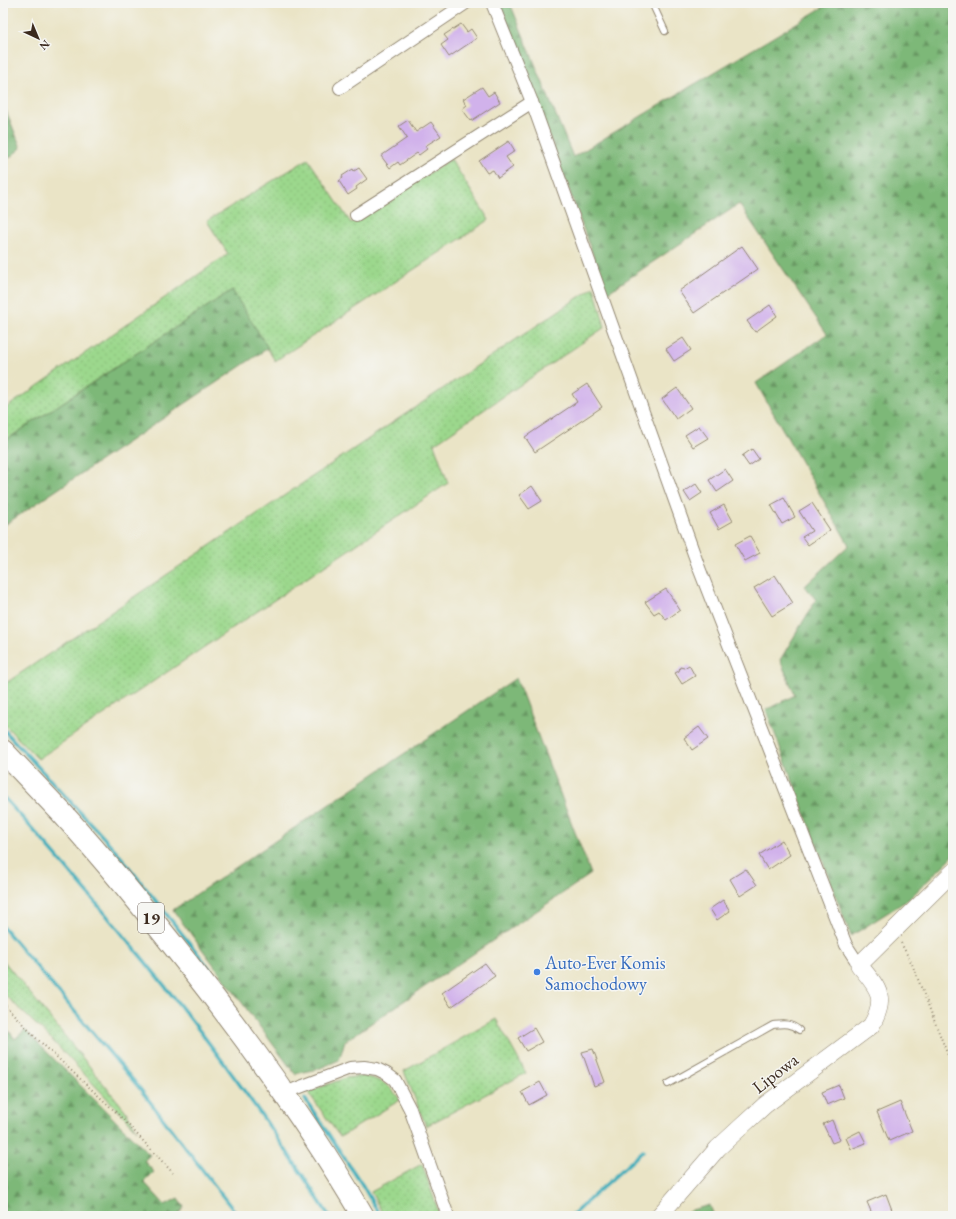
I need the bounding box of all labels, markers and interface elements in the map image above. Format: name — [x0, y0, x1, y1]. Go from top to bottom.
north arrow — [18, 18, 58, 58]
text: N — [37, 37, 53, 53]
road number: 19 — [138, 903, 164, 933]
place label: Auto-Ever Komis Samochodowy — [544, 951, 666, 995]
marker: Auto-Ever Komis Samochodowy — [532, 967, 542, 977]
street label: Lipowa — [747, 1047, 803, 1098]

